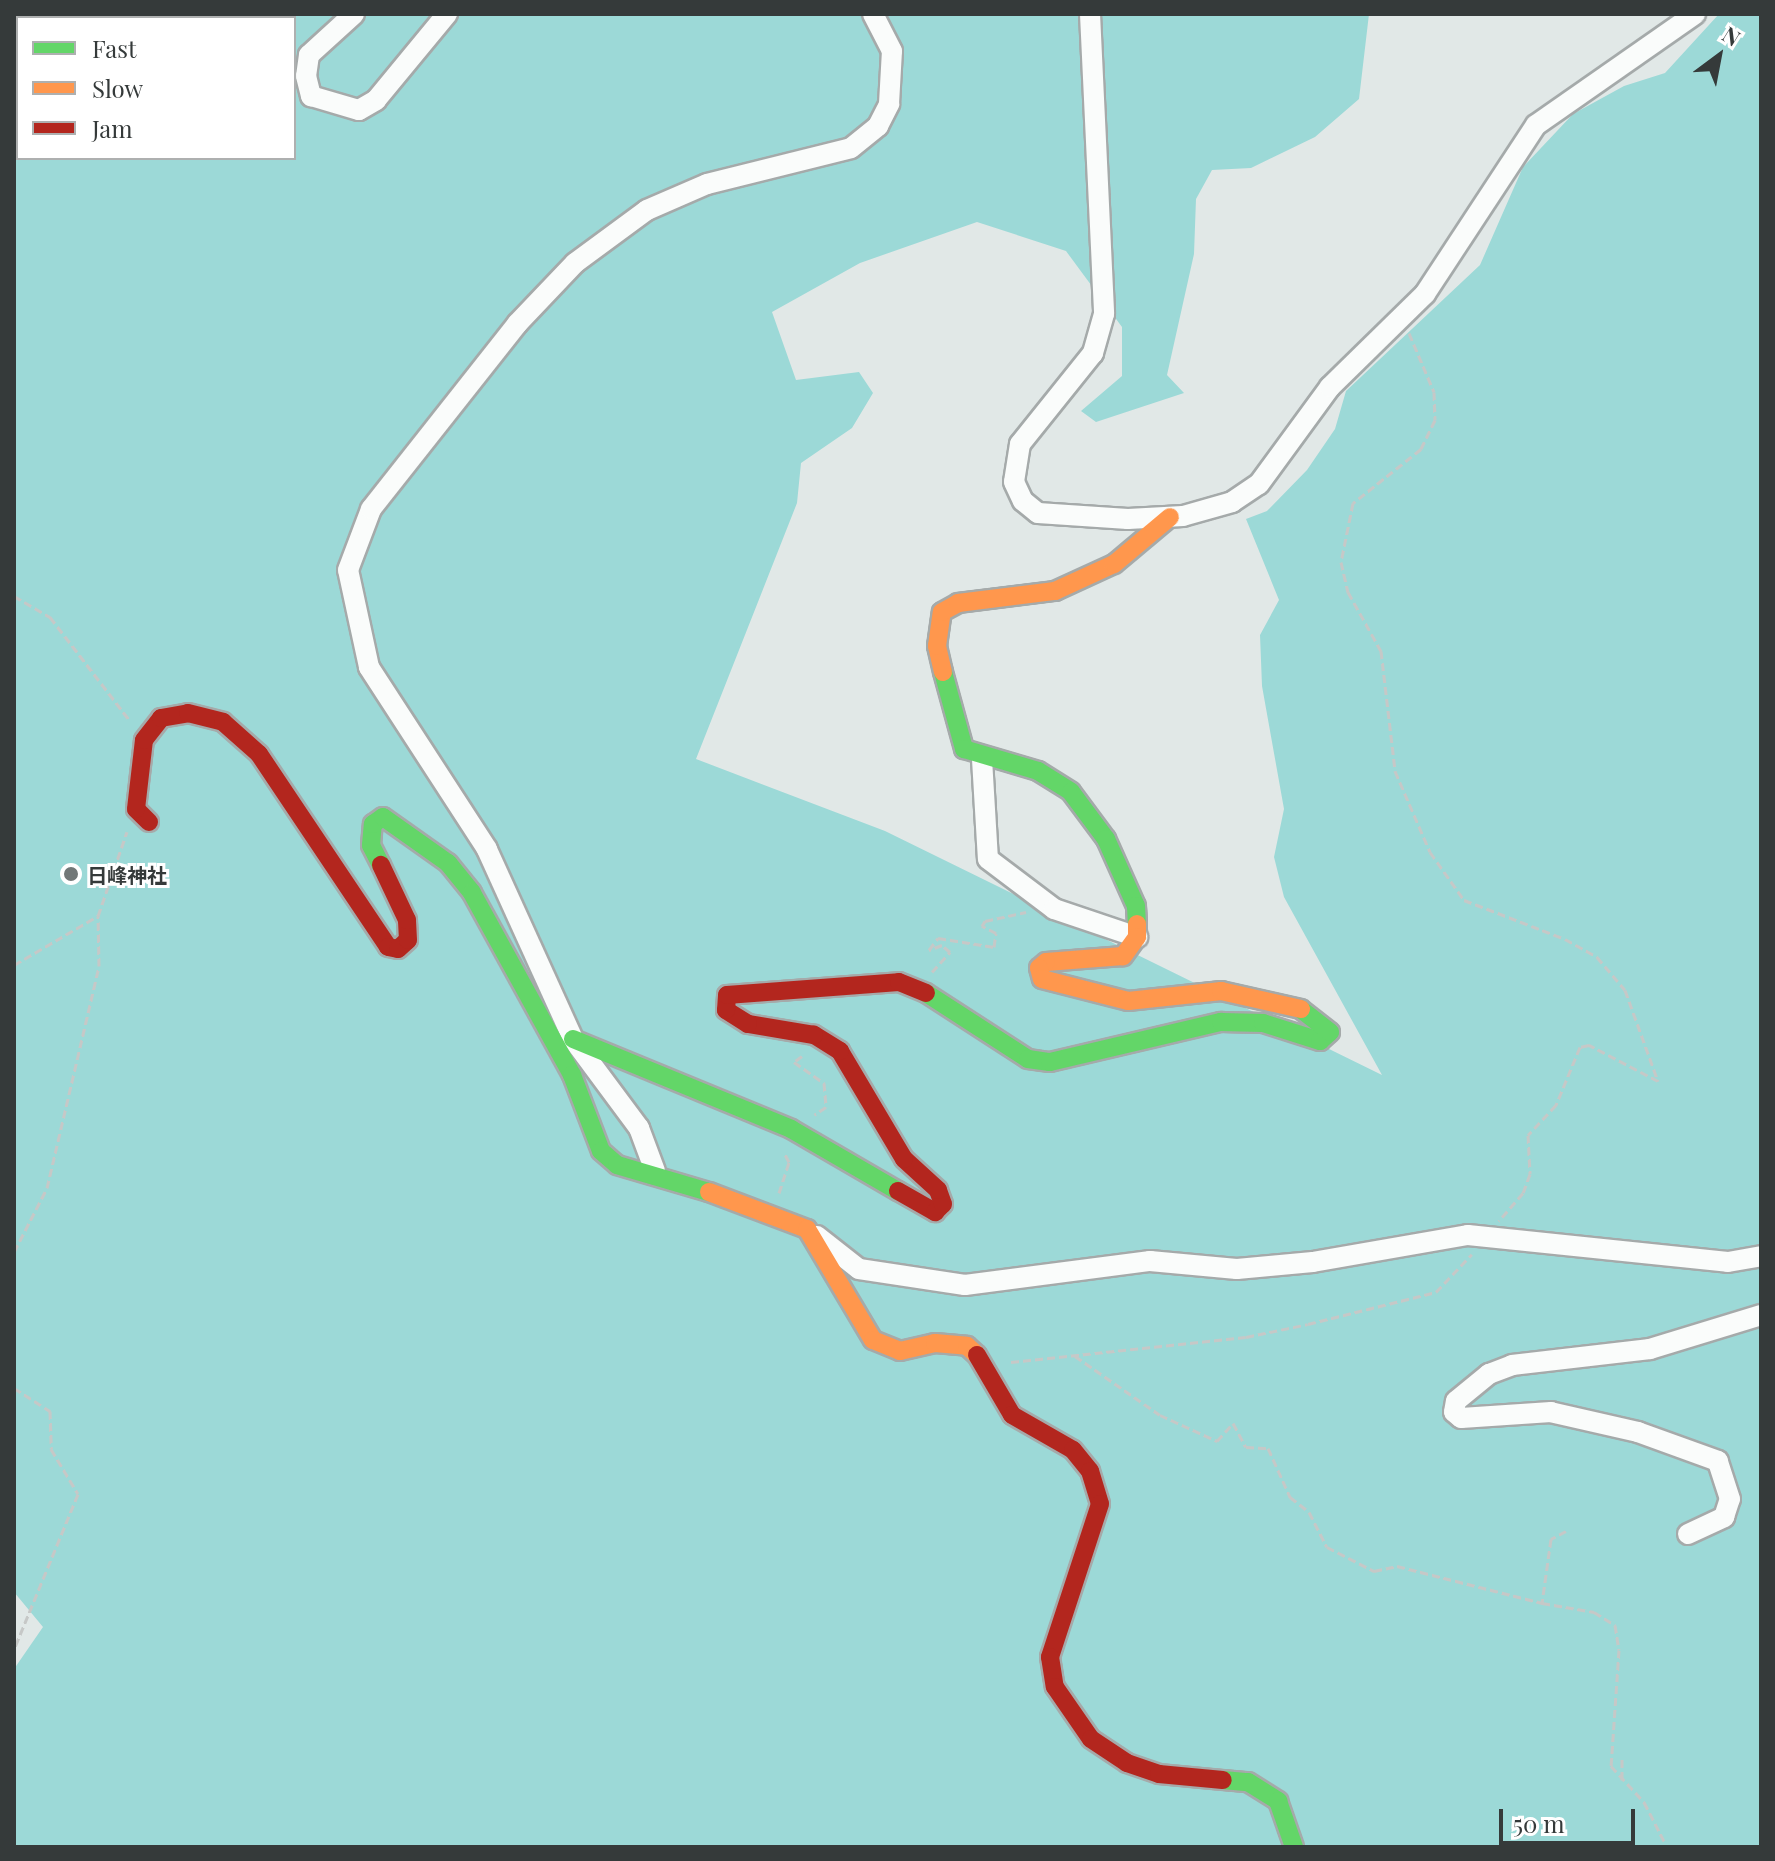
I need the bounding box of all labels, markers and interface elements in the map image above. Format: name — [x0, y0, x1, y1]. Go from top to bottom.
legend — [16, 16, 296, 160]
north arrow — [1679, 16, 1759, 96]
text: N — [1717, 19, 1746, 53]
text: Fast — [92, 32, 137, 64]
text: Slow — [92, 72, 143, 104]
text: Jam — [92, 112, 133, 144]
place label: 日峰神社 — [87, 862, 167, 886]
marker: 日峰神社 — [62, 865, 80, 883]
scale bar — [1503, 1793, 1639, 1843]
text: 50 m — [1513, 1807, 1565, 1839]

